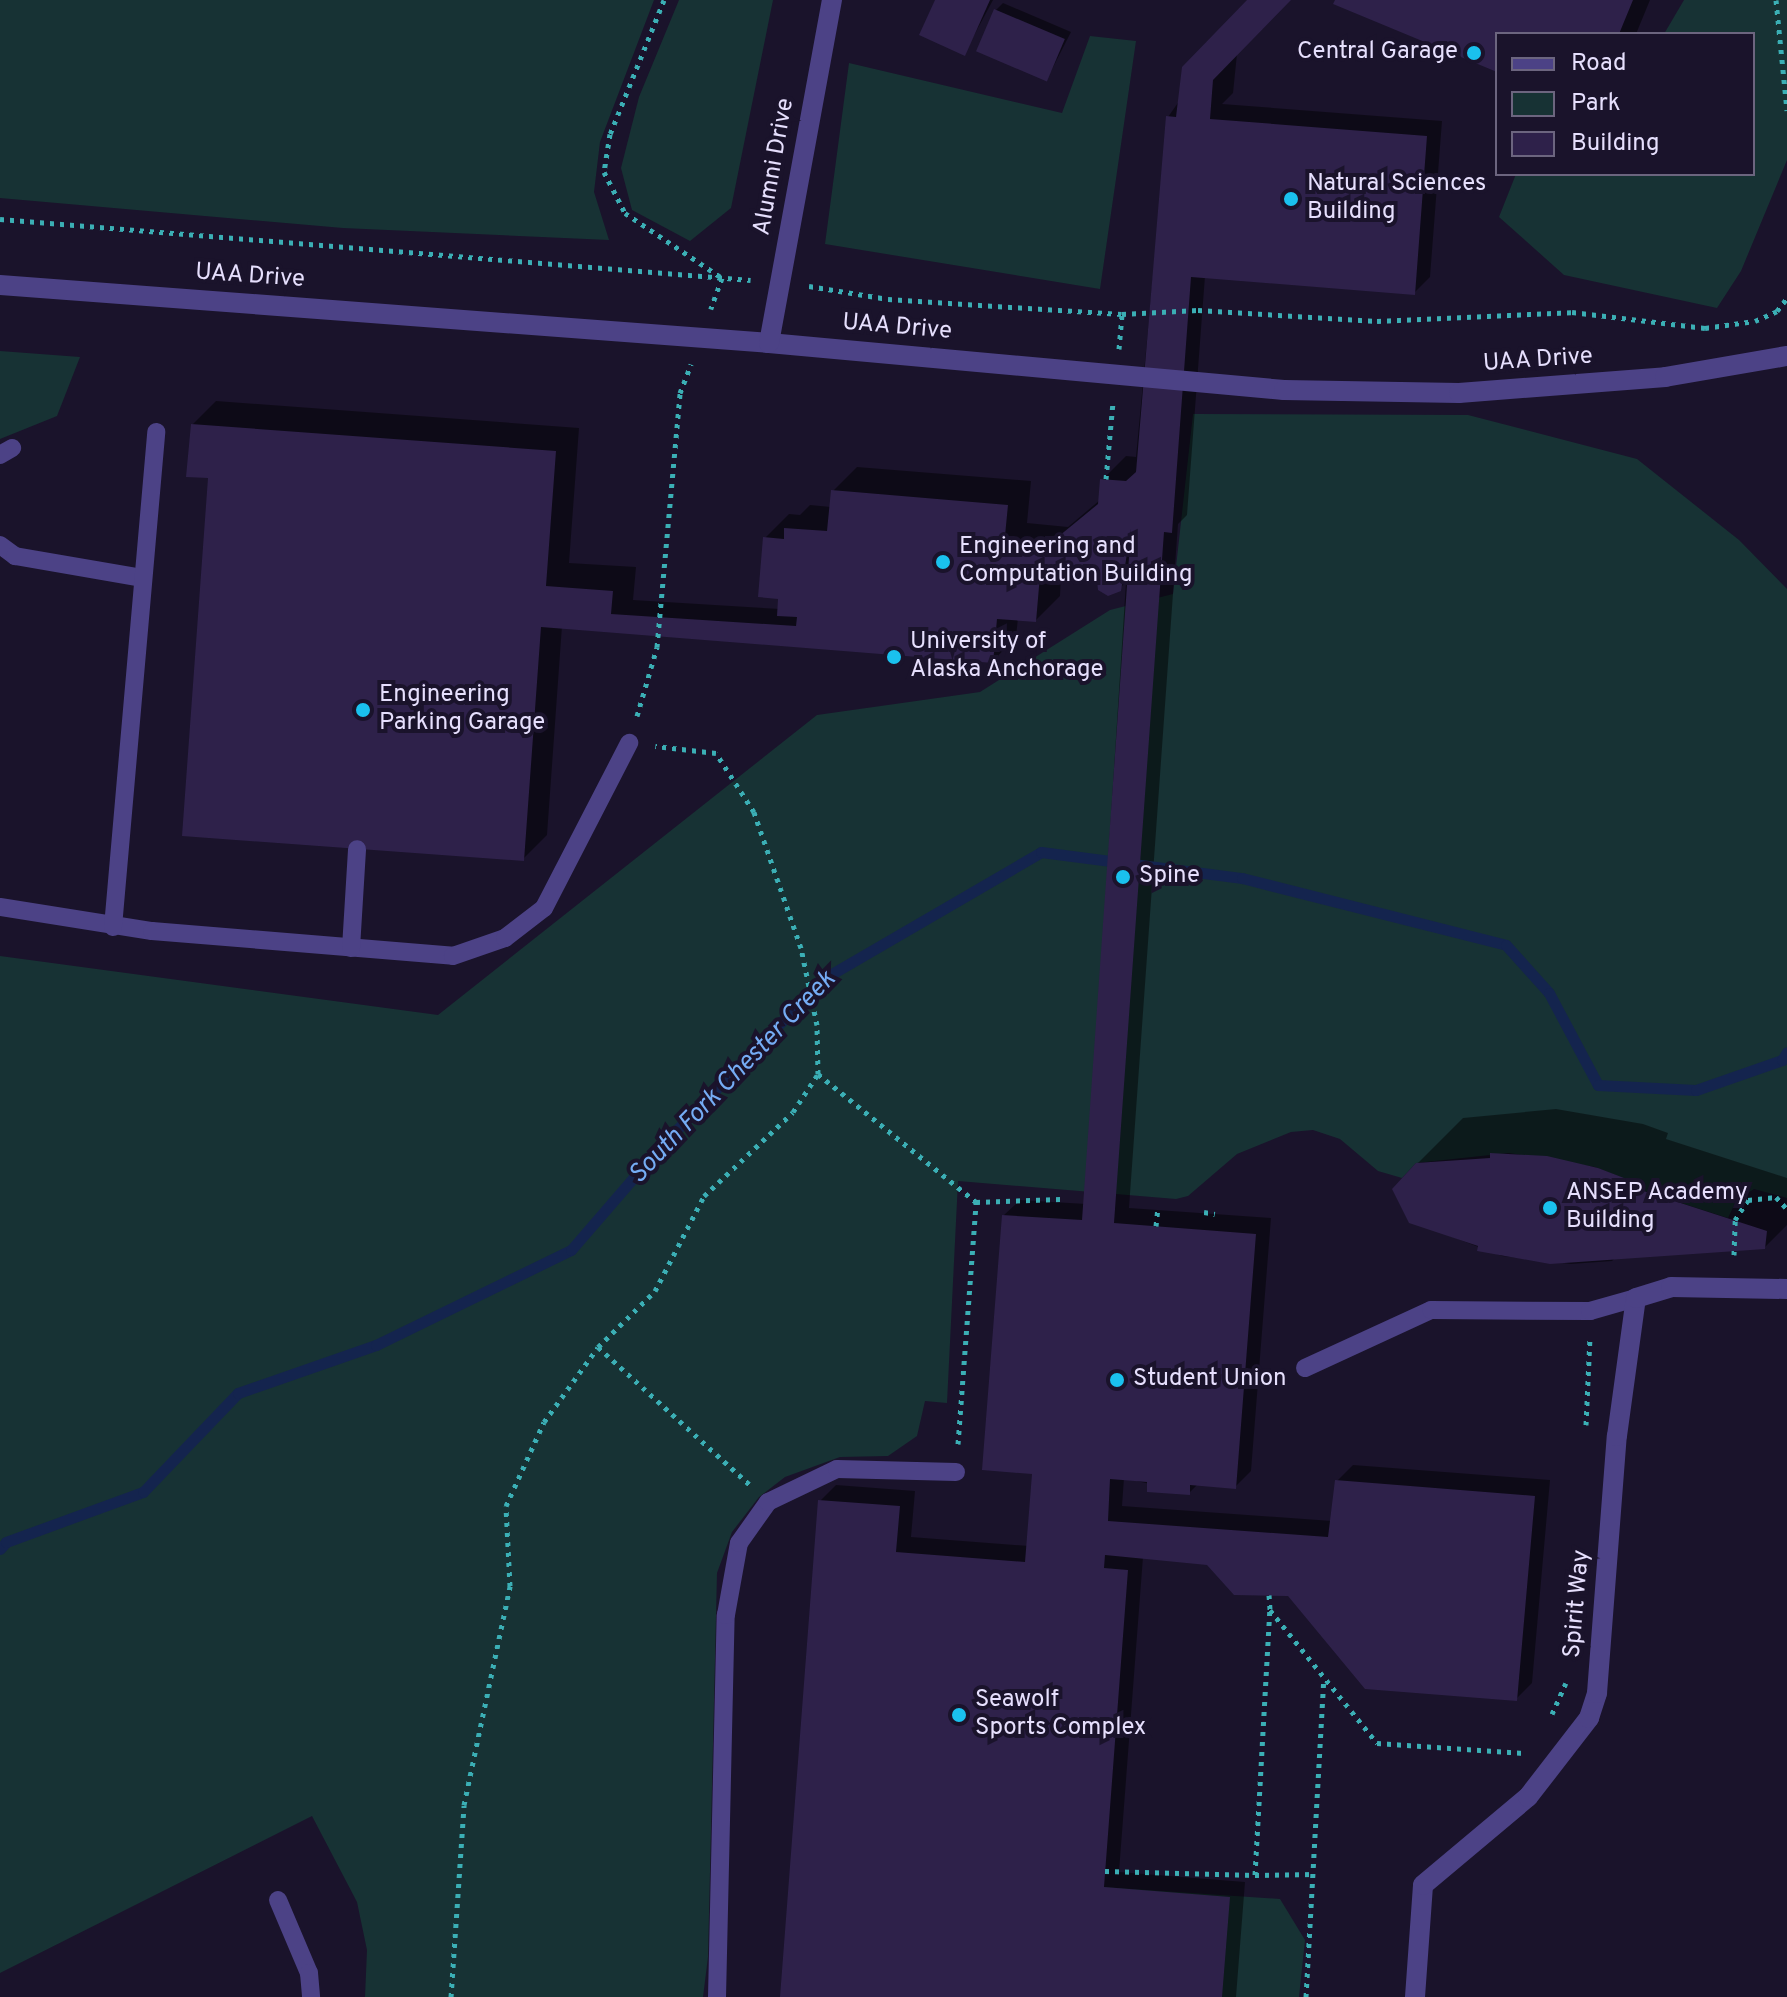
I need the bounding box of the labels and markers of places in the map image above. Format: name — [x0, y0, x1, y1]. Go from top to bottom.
place label: Central Garage — [1297, 39, 1458, 67]
marker: Central Garage — [1465, 44, 1483, 62]
place label: Natural Sciences Building — [1307, 171, 1486, 227]
marker: Natural Sciences Building — [1282, 190, 1300, 208]
place label: Engineering and Computation Building — [959, 534, 1192, 590]
marker: Engineering and Computation Building — [934, 553, 952, 571]
place label: University of Alaska Anchorage — [910, 629, 1104, 685]
marker: University of Alaska Anchorage — [885, 648, 903, 666]
place label: Engineering Parking Garage — [379, 682, 545, 738]
marker: Engineering Parking Garage — [354, 701, 372, 719]
place label: Spine — [1139, 863, 1200, 891]
marker: Spine — [1114, 868, 1132, 886]
place label: ANSEP Academy Building — [1566, 1180, 1749, 1236]
marker: ANSEP Academy Building — [1541, 1199, 1559, 1217]
place label: Student Union — [1133, 1366, 1286, 1394]
marker: Student Union — [1108, 1371, 1126, 1389]
place label: Seawolf Sports Complex — [975, 1687, 1146, 1743]
marker: Seawolf Sports Complex — [950, 1706, 968, 1724]

